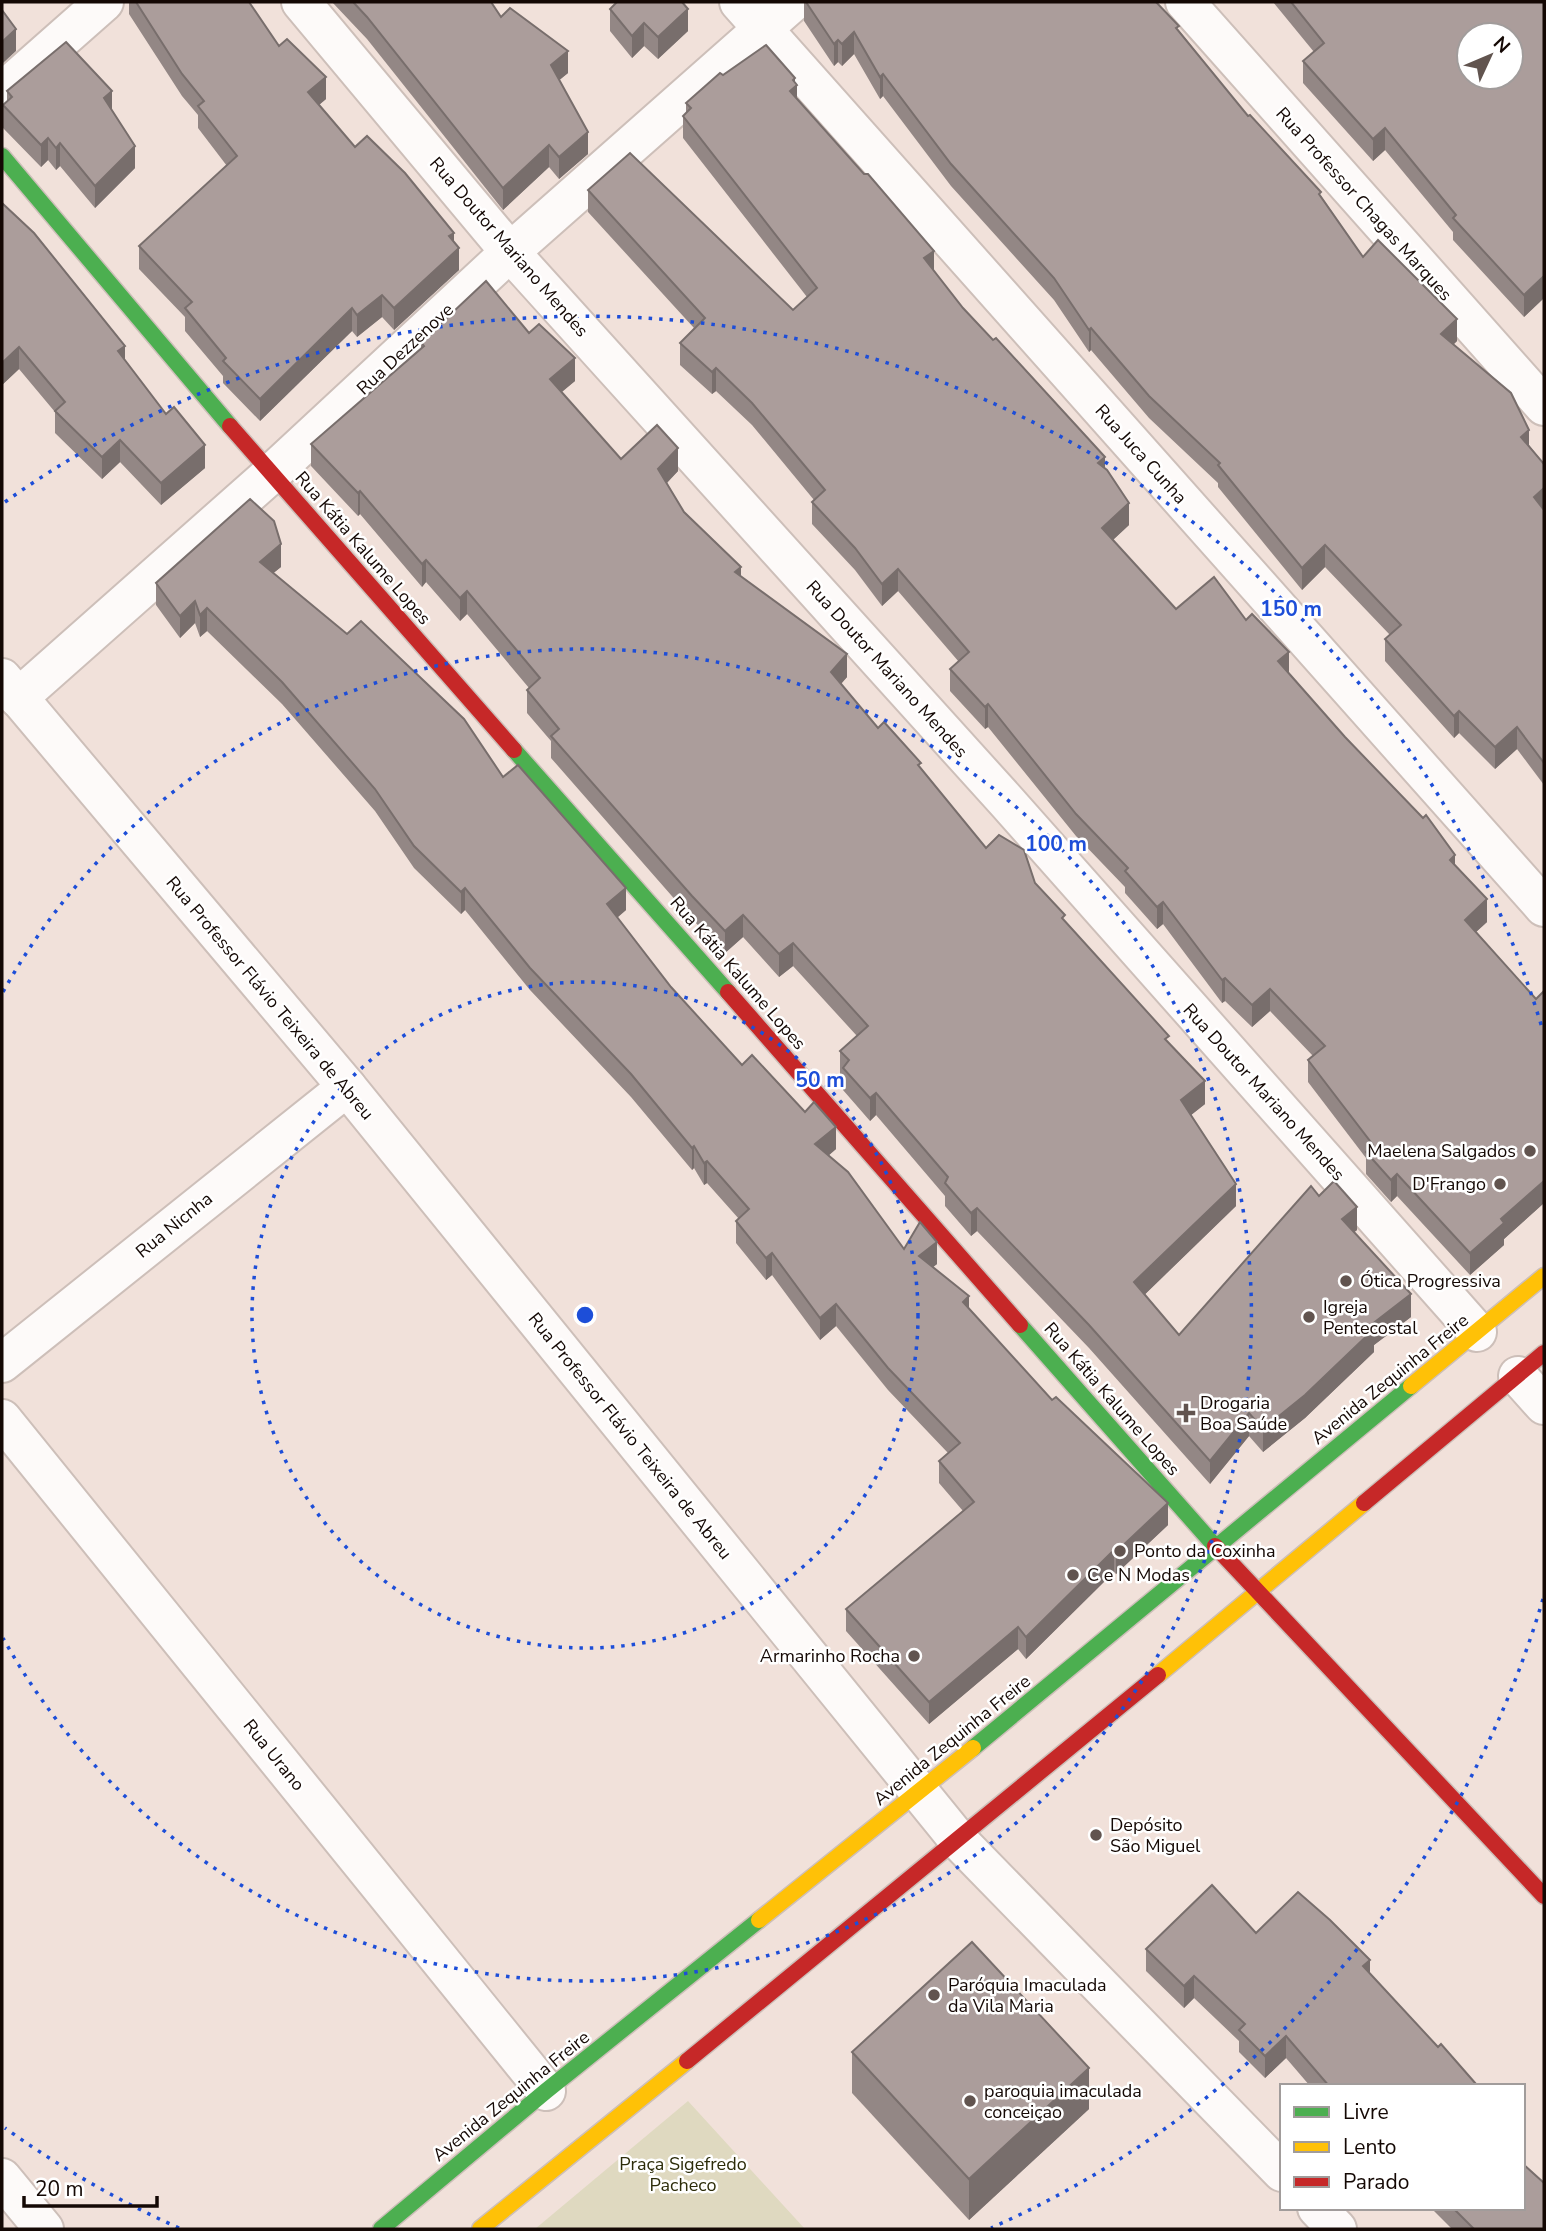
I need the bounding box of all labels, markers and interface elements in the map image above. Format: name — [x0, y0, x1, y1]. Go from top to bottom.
north arrow — [1455, 21, 1525, 91]
text: N — [1487, 31, 1516, 59]
street label: Rua Professor Chagas Marques — [1270, 102, 1458, 306]
street label: Rua Doutor Mariano Mendes — [424, 152, 594, 342]
street label: Rua Dezzenove — [351, 298, 459, 400]
street label: Rua Juca Cunha — [1090, 399, 1192, 509]
street label: Rua Kátia Kalume Lopes — [290, 466, 436, 630]
street label: Rua Doutor Mariano Mendes — [801, 575, 973, 763]
text: 150 m — [1260, 595, 1322, 623]
text: 100 m — [1025, 830, 1087, 858]
street label: Rua Professor Flávio Teixeira de Abreu — [161, 871, 379, 1125]
street label: Rua Kátia Kalume Lopes — [665, 891, 811, 1055]
street label: Rua Doutor Mariano Mendes — [1178, 998, 1350, 1186]
text: 50 m — [795, 1066, 845, 1094]
place label: Maelena Salgados — [1367, 1139, 1516, 1163]
marker: Maelena Salgados — [1522, 1143, 1538, 1159]
place label: D'Frango — [1412, 1172, 1486, 1196]
marker: D'Frango — [1492, 1176, 1508, 1192]
street label: Rua Nicnha — [131, 1187, 217, 1263]
place label: Ótica Progressiva — [1360, 1269, 1501, 1293]
marker: Ótica Progressiva — [1338, 1273, 1354, 1289]
place label: Igreja Pentecostal — [1323, 1295, 1418, 1340]
centre of rings — [573, 1303, 597, 1327]
street label: Rua Professor Flávio Teixeira de Abreu — [523, 1308, 737, 1564]
street label: Avenida Zequinha Freire — [1307, 1308, 1473, 1450]
marker: Igreja Pentecostal — [1301, 1309, 1317, 1325]
street label: Rua Kátia Kalume Lopes — [1039, 1317, 1185, 1481]
place label: Drogaria Boa Saúde — [1200, 1391, 1287, 1436]
marker: Drogaria Boa Saúde — [1178, 1405, 1194, 1421]
place label: Ponto da Coxinha — [1134, 1539, 1276, 1563]
marker: Ponto da Coxinha — [1112, 1543, 1128, 1559]
place label: C e N Modas — [1087, 1563, 1190, 1587]
marker: C e N Modas — [1065, 1567, 1081, 1583]
place label: Armarinho Rocha — [760, 1644, 900, 1668]
marker: Armarinho Rocha — [906, 1648, 922, 1664]
street label: Avenida Zequinha Freire — [869, 1669, 1035, 1811]
street label: Rua Urano — [238, 1714, 310, 1796]
place label: Depósito São Miguel — [1110, 1813, 1201, 1858]
marker: Depósito São Miguel — [1088, 1827, 1104, 1843]
place label: Paróquia Imaculada da Vila Maria — [948, 1973, 1107, 2018]
marker: Paróquia Imaculada da Vila Maria — [926, 1987, 942, 2003]
street label: Avenida Zequinha Freire — [428, 2025, 594, 2167]
place label: paroquia imaculada conceiçao — [984, 2079, 1142, 2124]
legend — [1280, 2084, 1525, 2210]
marker: paroquia imaculada conceiçao — [962, 2093, 978, 2109]
text: Livre — [1343, 2098, 1389, 2126]
text: Lento — [1343, 2133, 1396, 2161]
park label: Praça Sigefredo Pacheco — [619, 2152, 747, 2197]
scale bar — [24, 2164, 158, 2208]
text: Parado — [1343, 2168, 1409, 2196]
text: 20 m — [35, 2175, 84, 2203]

